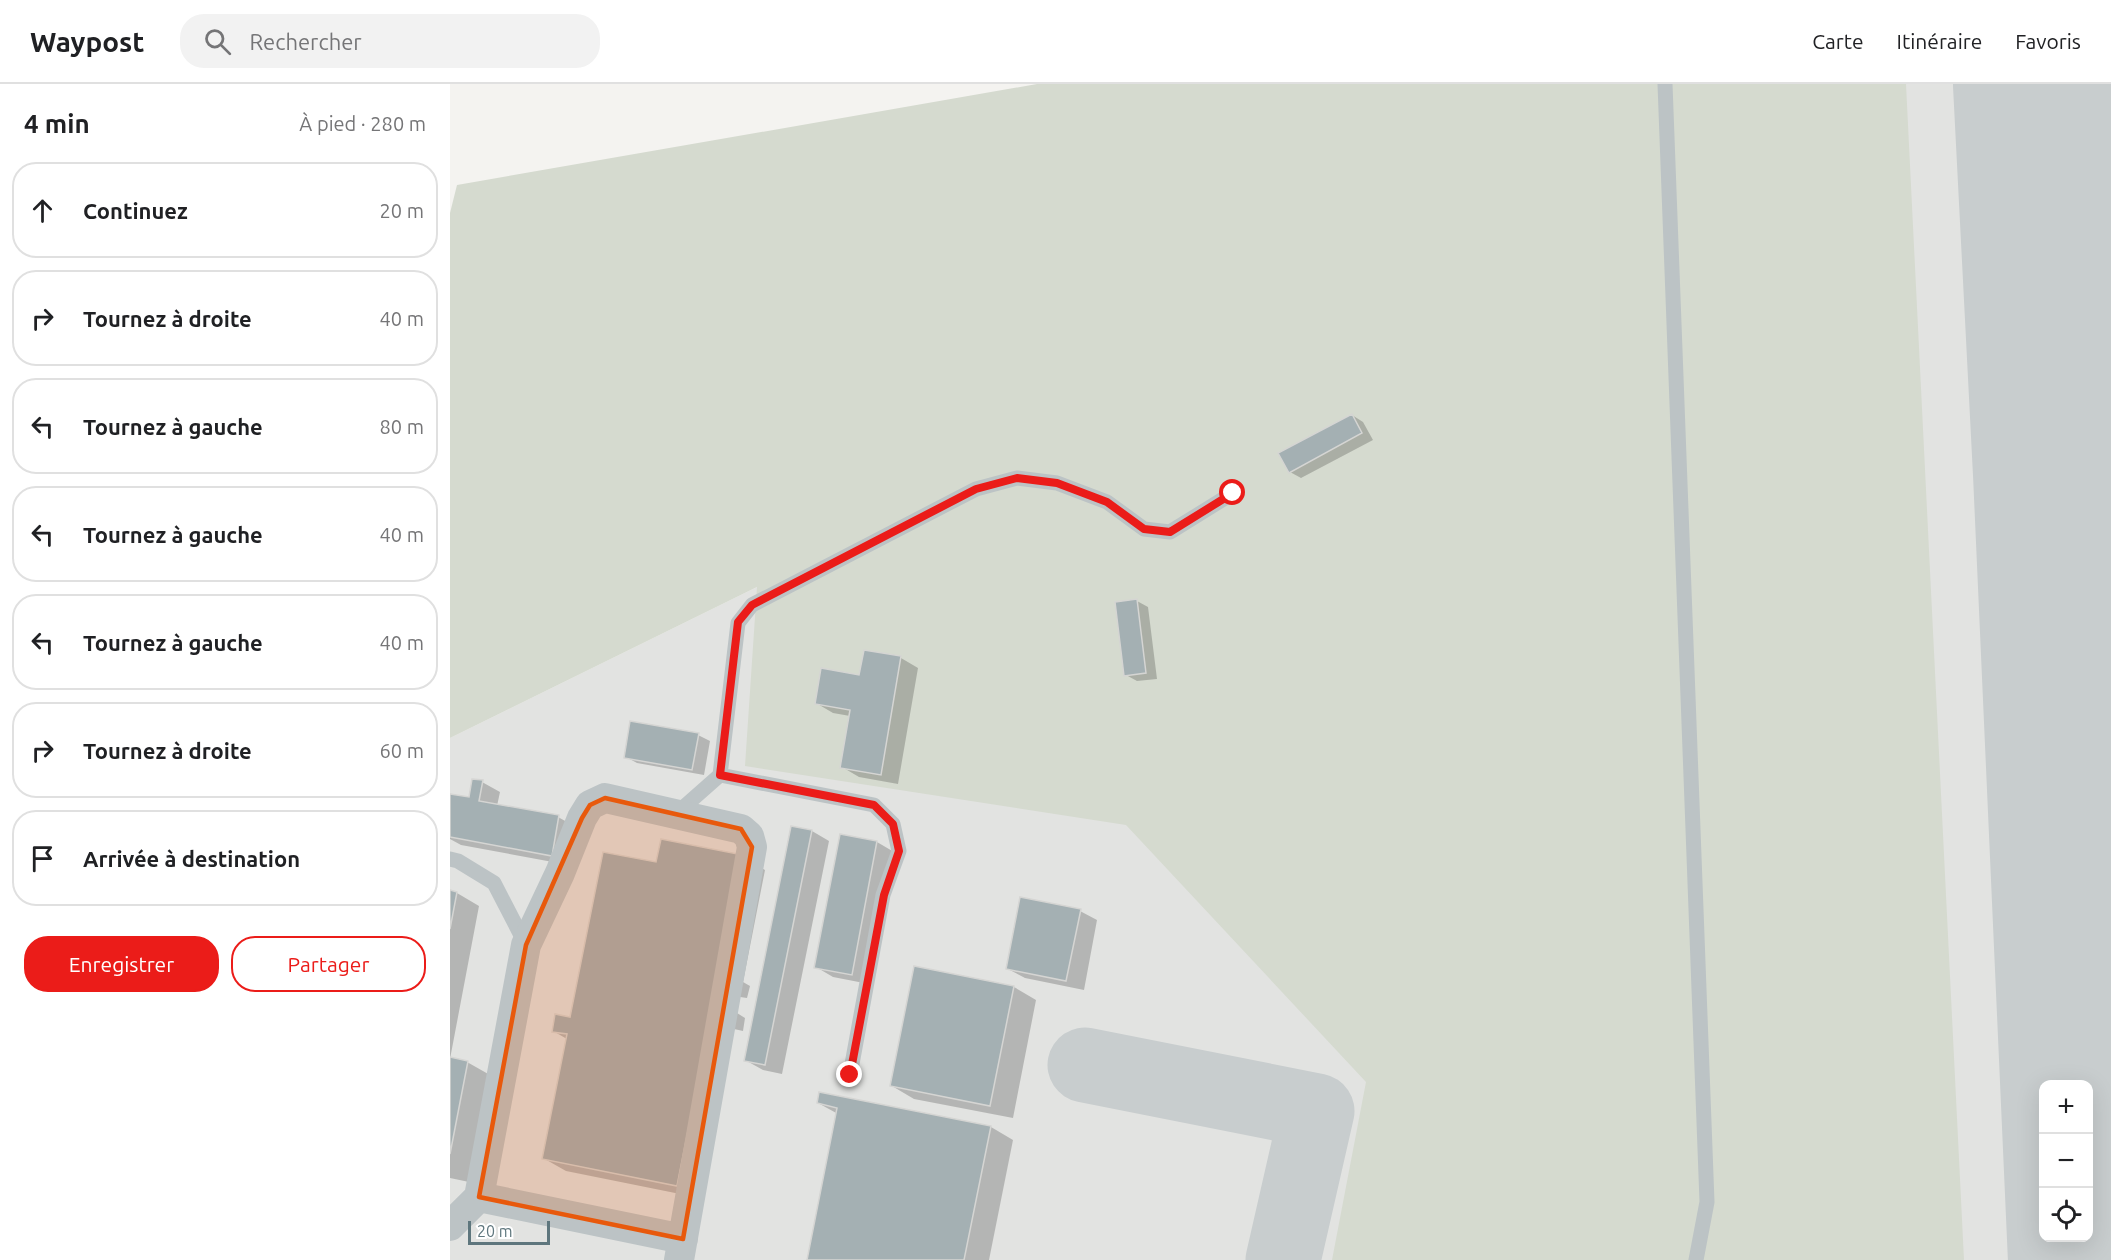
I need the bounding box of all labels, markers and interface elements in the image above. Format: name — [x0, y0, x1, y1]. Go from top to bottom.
search box — [180, 14, 600, 68]
icon: search — [201, 25, 234, 58]
text: Waypost — [30, 26, 144, 57]
text: Rechercher — [249, 29, 362, 54]
text: Carte — [1812, 29, 1864, 53]
text: Itinéraire — [1897, 29, 1982, 53]
text: Favoris — [2015, 29, 2081, 53]
text: 4 min — [24, 109, 90, 138]
text: À pied · 280 m — [299, 112, 426, 135]
icon: ahead — [26, 194, 59, 227]
text: Continuez — [83, 198, 188, 223]
text: 20 m — [380, 199, 424, 222]
icon: right — [26, 302, 59, 335]
text: Tournez à droite — [83, 306, 252, 331]
text: 40 m — [380, 307, 424, 330]
icon: left — [26, 410, 59, 443]
text: Tournez à gauche — [83, 414, 263, 439]
text: 80 m — [380, 415, 424, 438]
route start — [1219, 479, 1245, 505]
icon: left — [26, 518, 59, 551]
text: Tournez à gauche — [83, 522, 263, 547]
text: 40 m — [380, 523, 424, 546]
icon: left — [26, 626, 59, 659]
text: Tournez à gauche — [83, 630, 263, 655]
text: 40 m — [380, 631, 424, 654]
icon: right — [26, 734, 59, 767]
text: Tournez à droite — [83, 738, 252, 763]
text: 60 m — [380, 739, 424, 762]
icon: arrive — [26, 842, 59, 875]
text: Arrivée à destination — [83, 846, 300, 871]
button: Enregistrer — [24, 936, 219, 992]
button: Partager — [231, 936, 426, 992]
route end — [836, 1061, 862, 1087]
map controls — [2039, 1080, 2093, 1242]
button: + — [2039, 1080, 2093, 1134]
button: − — [2039, 1134, 2093, 1188]
button: locate — [2039, 1188, 2093, 1242]
scale bar — [468, 1218, 550, 1246]
text: 20 m — [477, 1222, 513, 1240]

